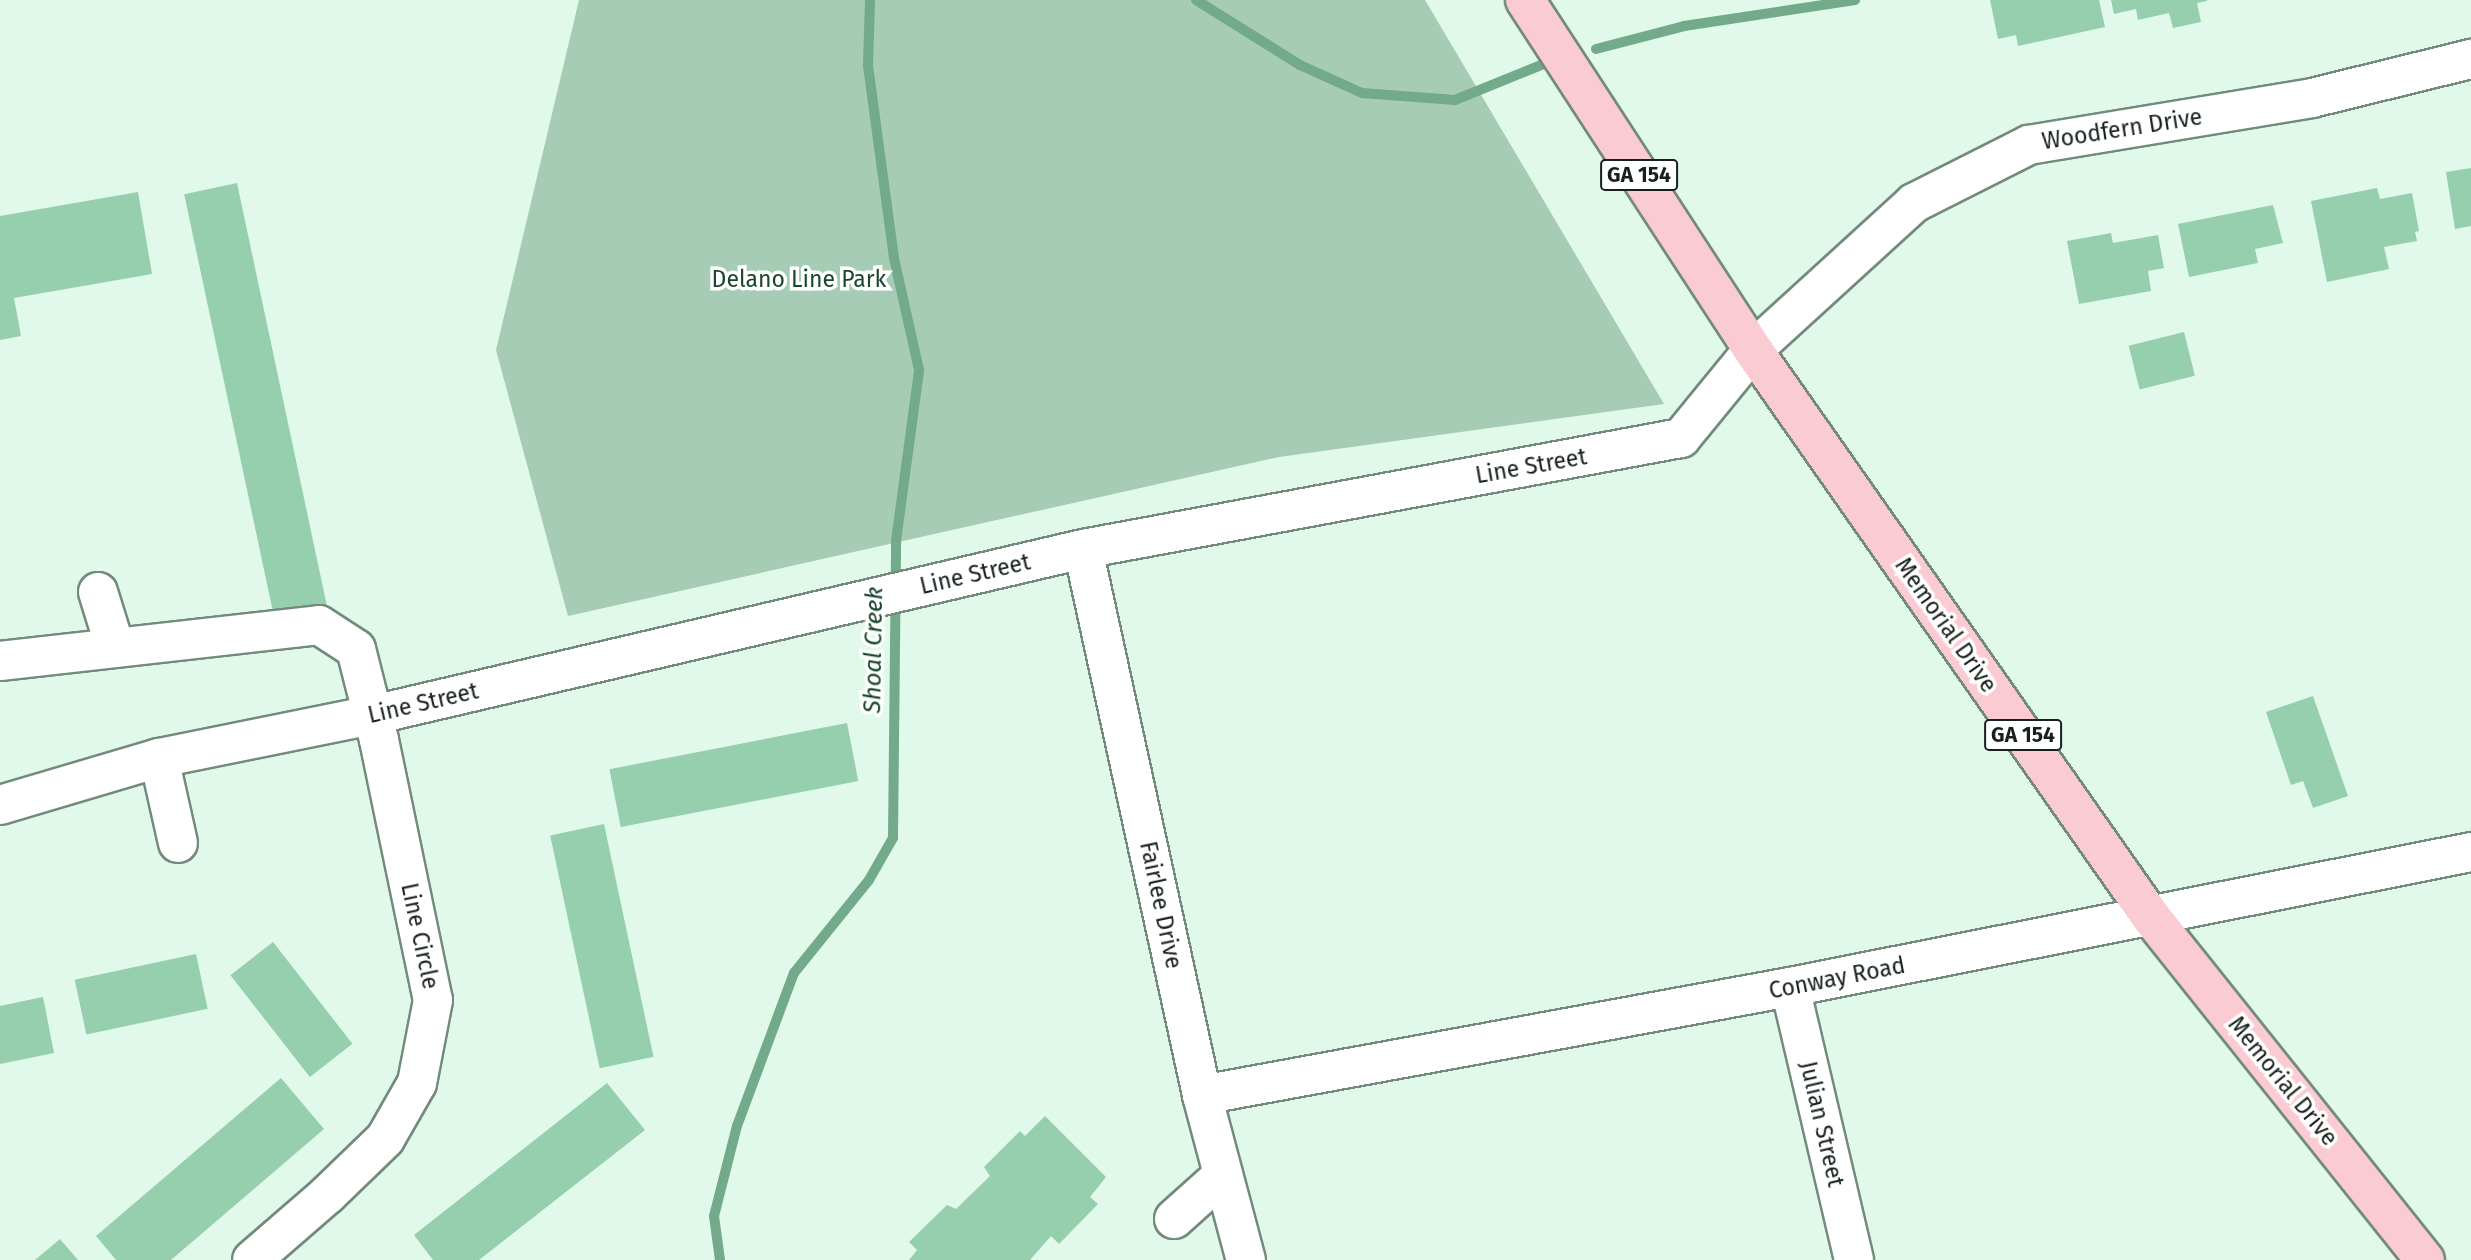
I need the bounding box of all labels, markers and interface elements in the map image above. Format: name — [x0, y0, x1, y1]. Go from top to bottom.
street label: Woodfern Drive — [2040, 103, 2204, 155]
road number: GA 154 — [1599, 158, 1679, 192]
park label: Delano Line Park — [712, 265, 886, 293]
street label: Line Street — [1473, 443, 1589, 489]
street label: Line Street — [917, 548, 1033, 600]
street label: Memorial Drive — [1889, 552, 2003, 698]
water label: Shoal Creek — [858, 586, 890, 714]
street label: Line Street — [365, 677, 481, 729]
road number: GA 154 — [1983, 718, 2063, 752]
street label: Fairlee Drive — [1134, 839, 1188, 971]
street label: Line Circle — [395, 880, 445, 992]
street label: Conway Road — [1767, 951, 1907, 1005]
street label: Memorial Drive — [2223, 1011, 2343, 1151]
street label: Julian Street — [1794, 1058, 1850, 1190]

